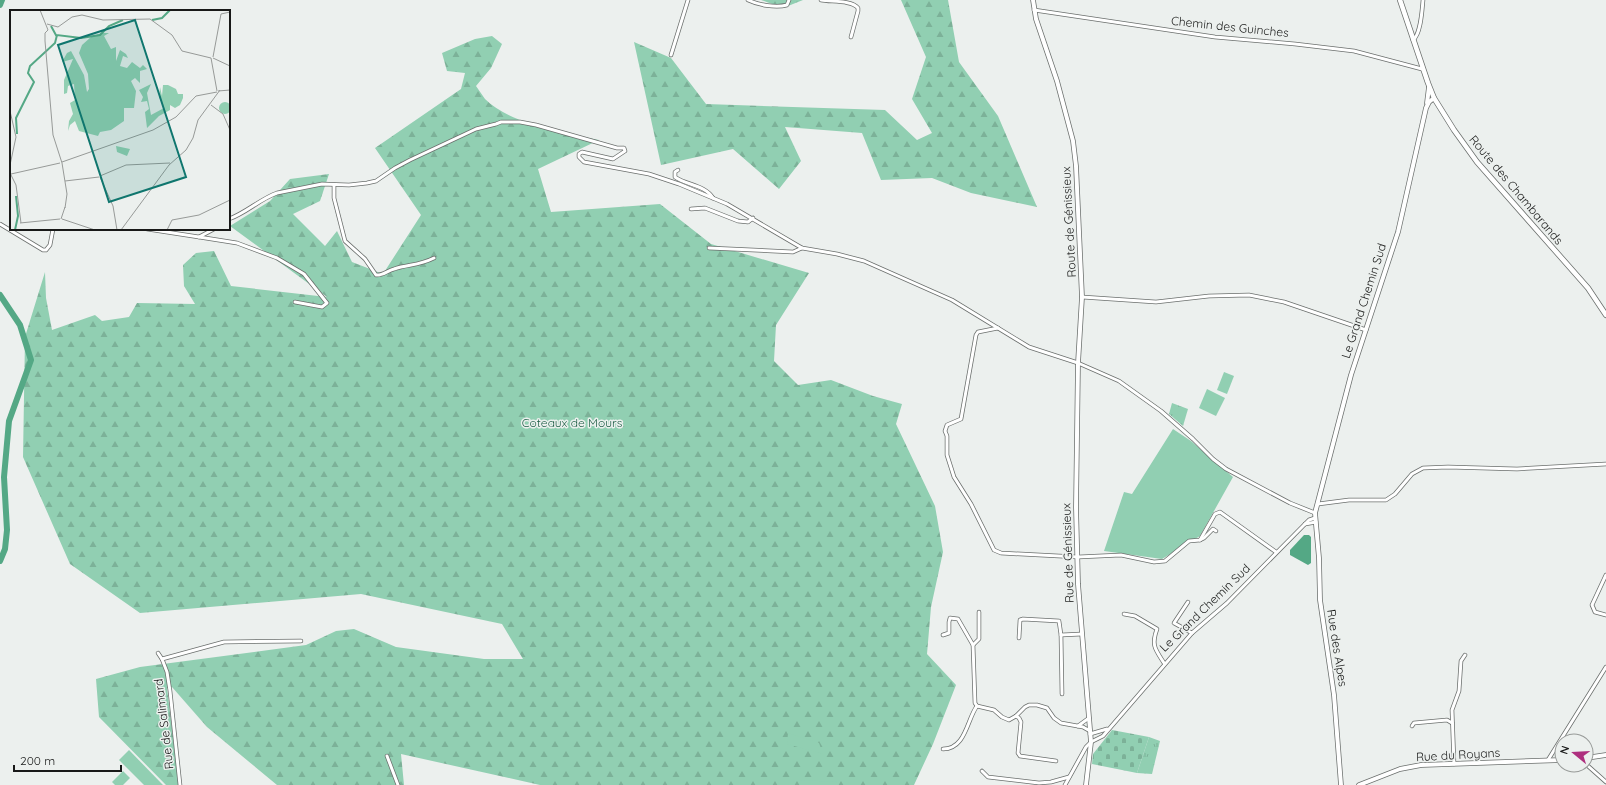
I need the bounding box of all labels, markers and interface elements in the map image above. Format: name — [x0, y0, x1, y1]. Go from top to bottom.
inset map — [10, 10, 230, 230]
street label: Chemin des Guinches — [1170, 13, 1290, 40]
street label: Route des Chambarands — [1466, 132, 1567, 248]
street label: Route de Génissieux — [1058, 166, 1079, 278]
street label: Le Grand Chemin Sud — [1338, 241, 1389, 360]
park label: Coteaux de Mours — [522, 415, 623, 430]
street label: Rue de Génissieux — [1058, 503, 1077, 603]
street label: Le Grand Chemin Sud — [1156, 561, 1253, 655]
street label: Rue des Alpes — [1324, 608, 1351, 688]
street label: Rue de Salimard — [150, 678, 177, 770]
north arrow — [1554, 733, 1594, 773]
text: N — [1557, 744, 1572, 756]
street label: Rue du Royans — [1416, 745, 1501, 764]
scale bar — [14, 747, 121, 773]
text: 200 m — [20, 753, 55, 768]

